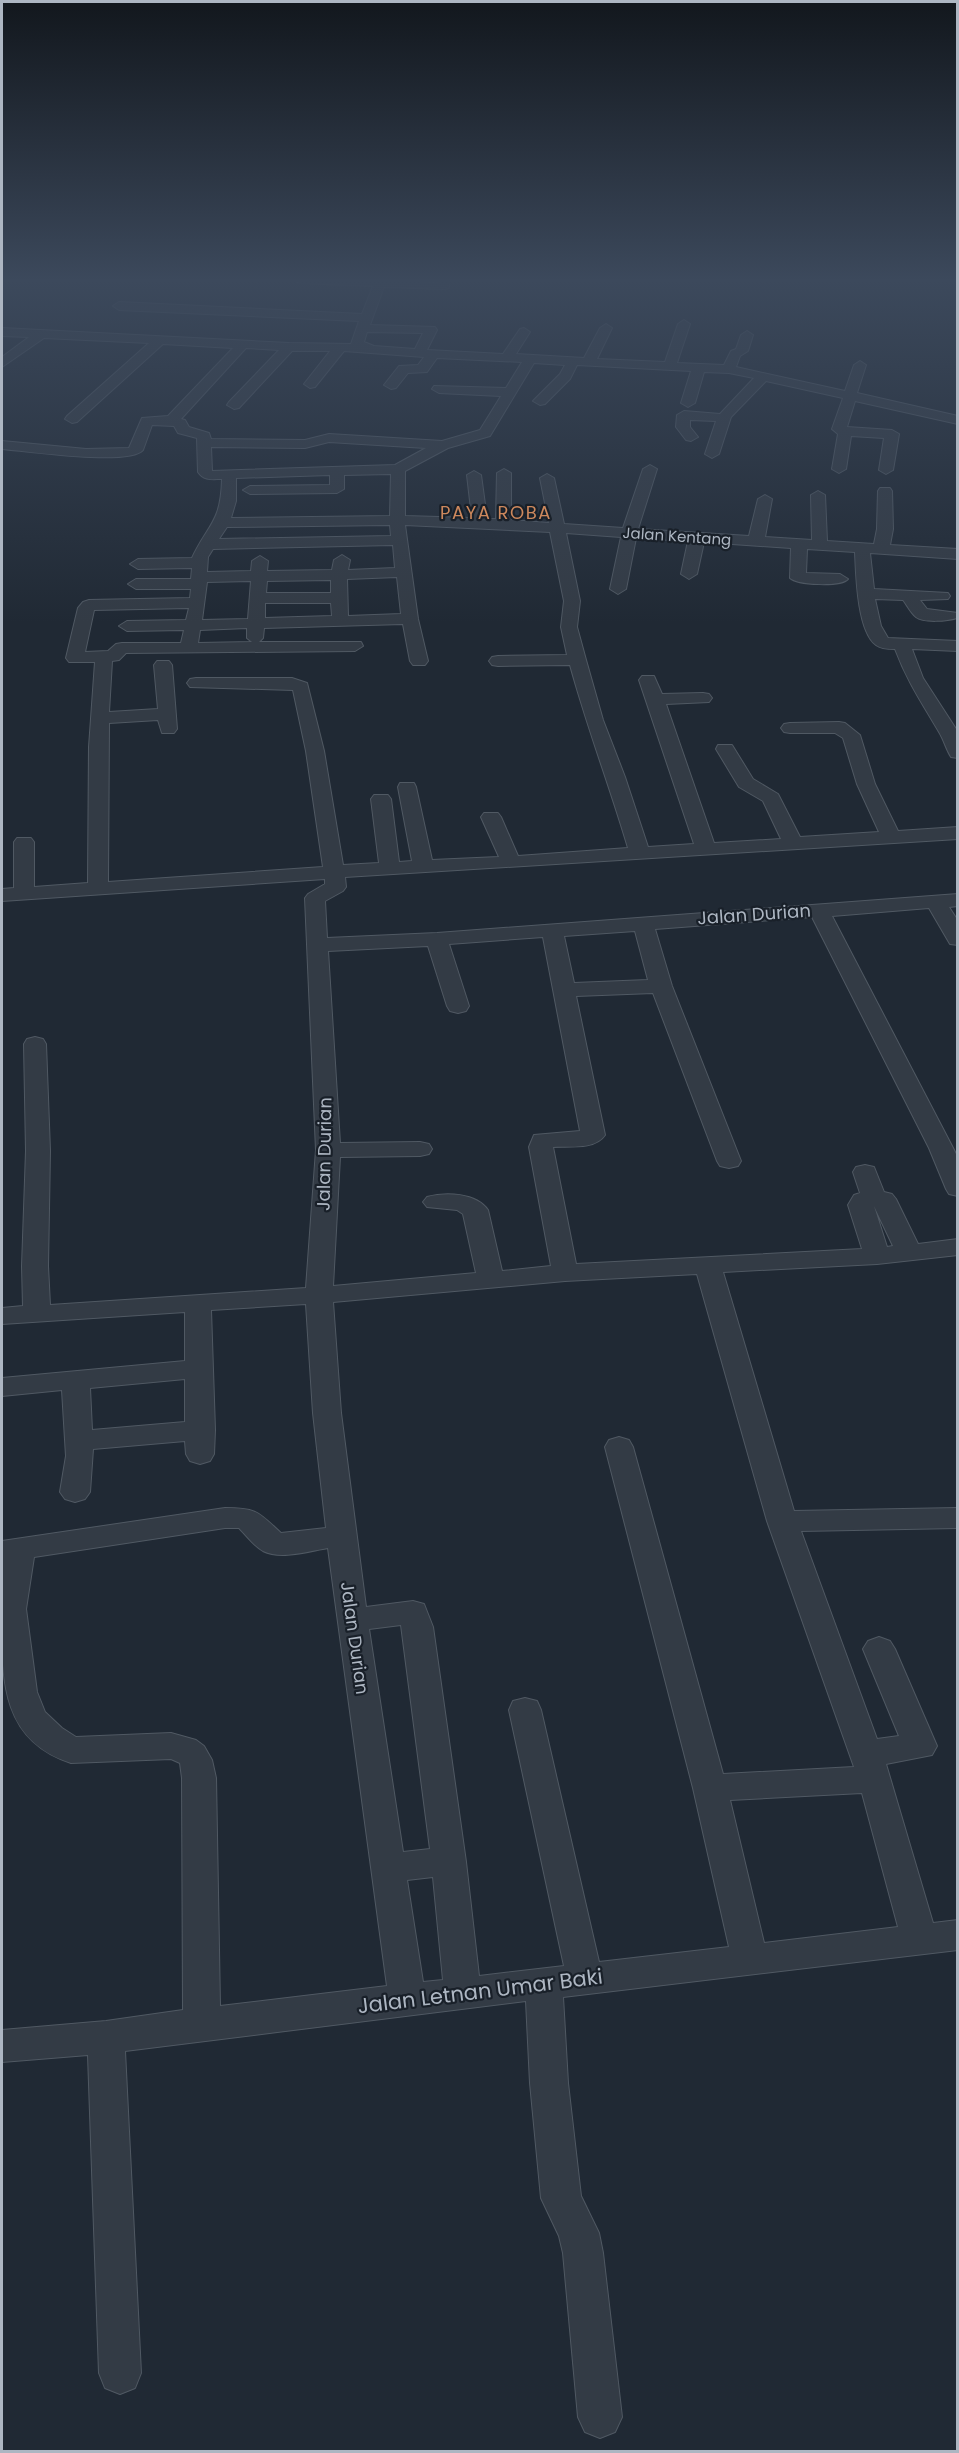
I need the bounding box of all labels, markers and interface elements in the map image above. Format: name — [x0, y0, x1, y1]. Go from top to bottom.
district label: PAYA ROBA — [440, 500, 552, 525]
street label: Jalan Kentang — [622, 522, 732, 550]
street label: Jalan Durian — [696, 898, 812, 930]
street label: Jalan Durian — [311, 1097, 337, 1211]
street label: Jalan Durian — [335, 1580, 375, 1696]
street label: Jalan Letnan Umar Baki — [356, 1962, 604, 2020]

